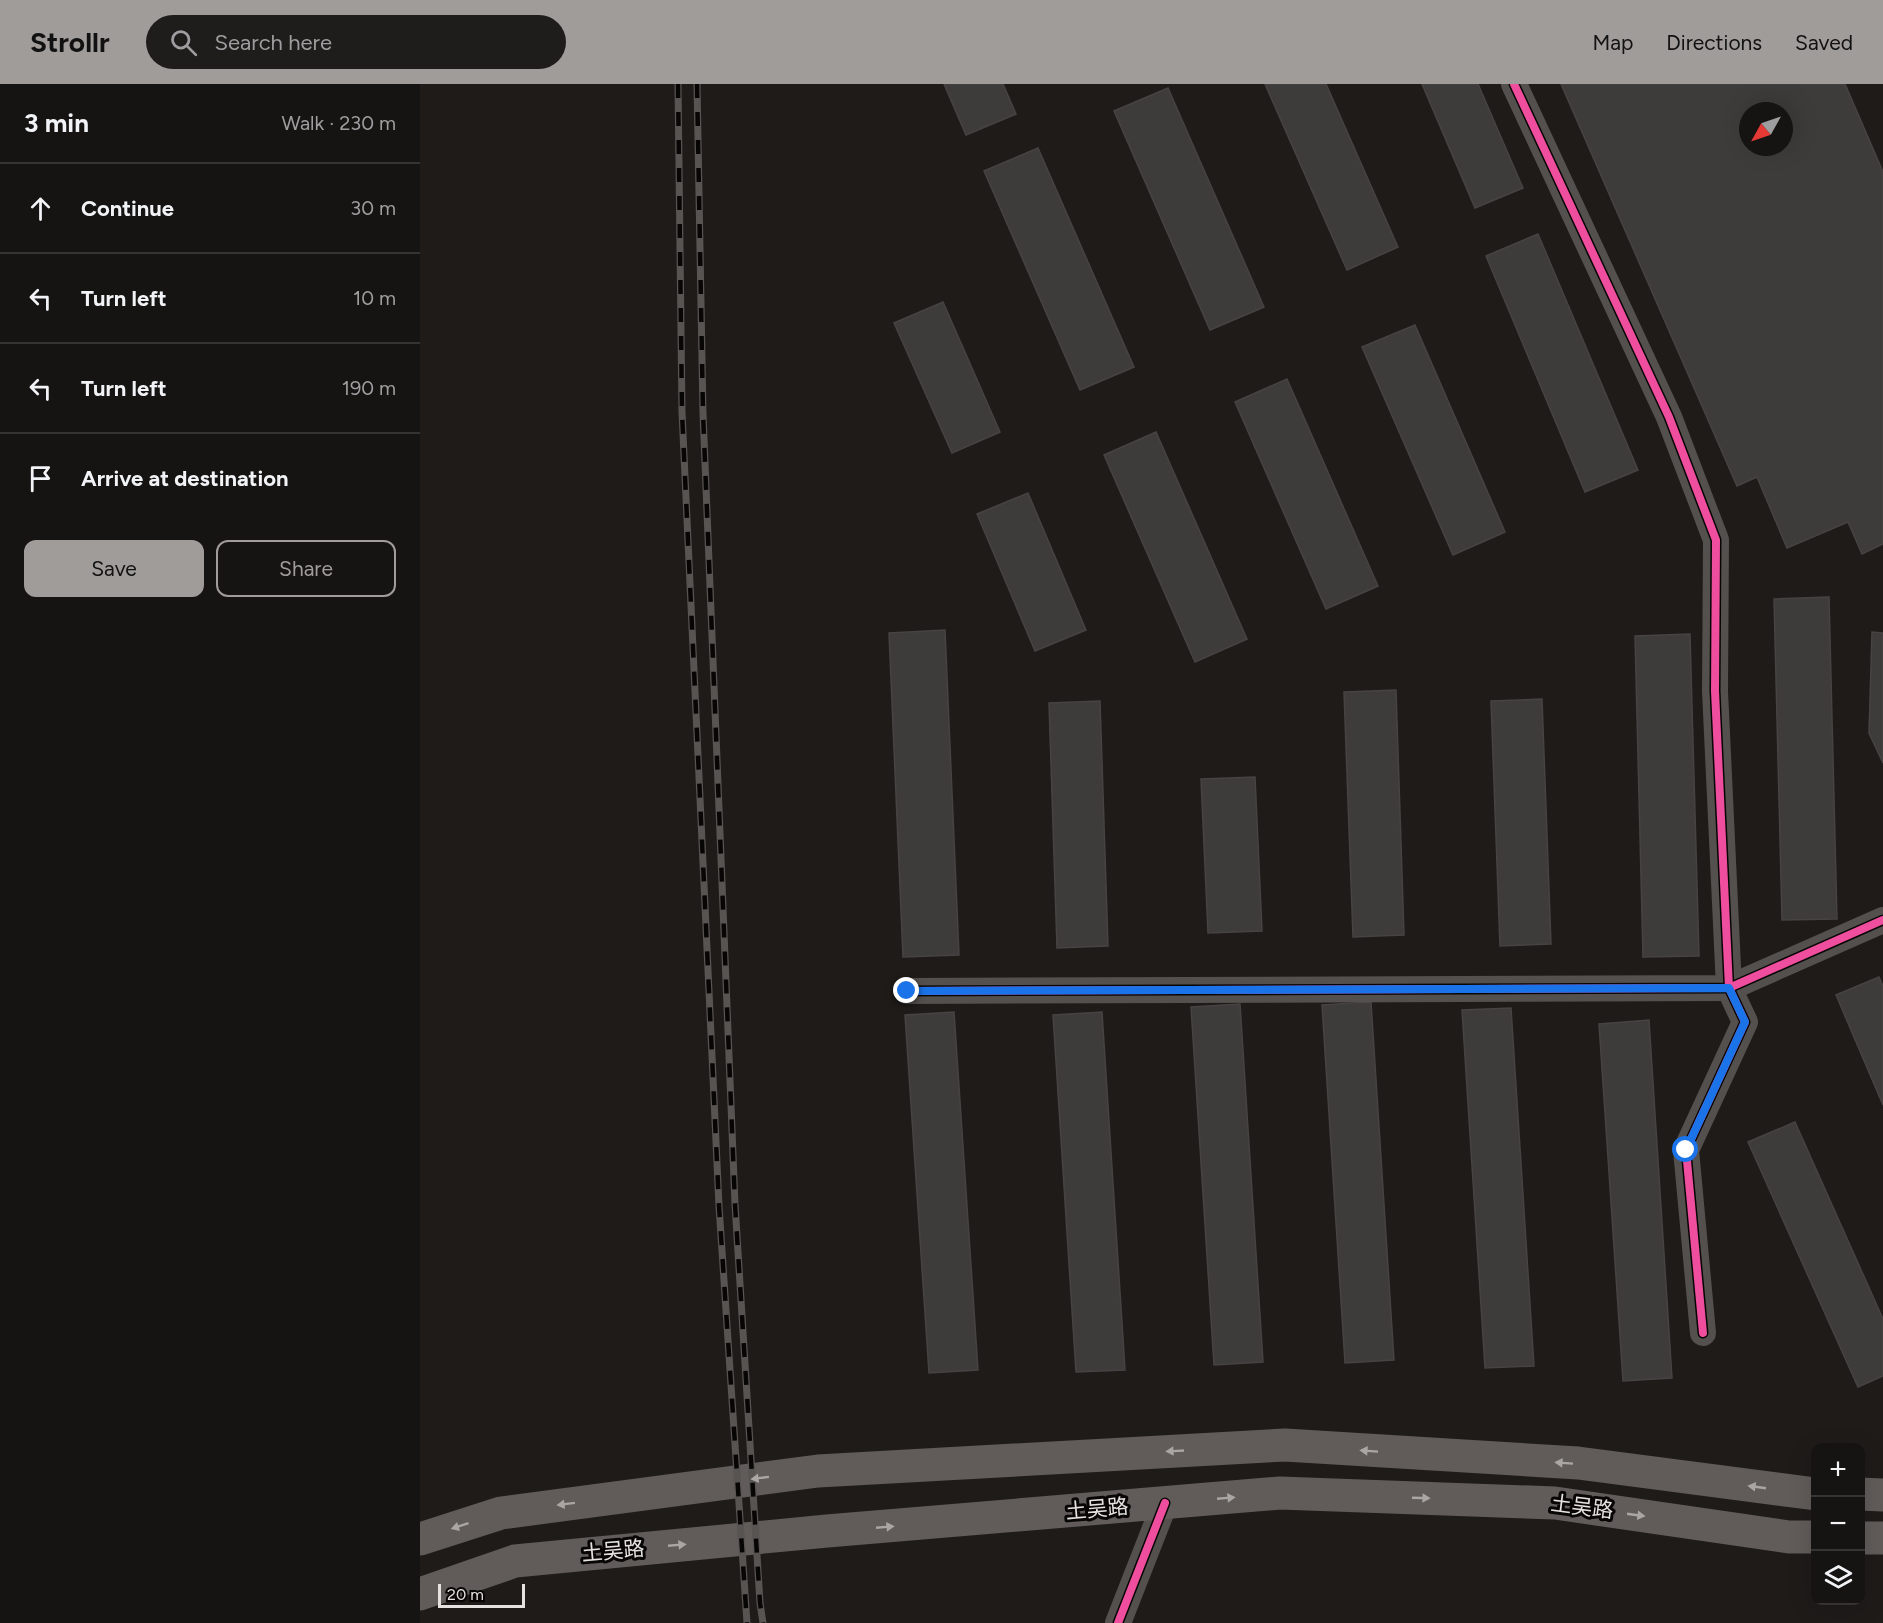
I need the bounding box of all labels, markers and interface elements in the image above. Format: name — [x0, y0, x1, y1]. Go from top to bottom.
search box — [146, 15, 566, 69]
text: Strollr — [30, 25, 110, 59]
icon: search — [167, 26, 200, 59]
text: Search here — [215, 29, 332, 56]
text: Map — [1592, 30, 1633, 55]
text: Directions — [1666, 30, 1762, 55]
text: Saved — [1795, 30, 1853, 55]
north arrow — [1739, 102, 1793, 156]
text: 3 min — [24, 107, 89, 139]
text: Walk · 230 m — [282, 111, 396, 135]
icon: ahead — [24, 192, 57, 225]
text: Continue — [81, 195, 174, 222]
text: 30 m — [350, 196, 396, 220]
icon: left — [24, 282, 57, 315]
text: Turn left — [81, 285, 167, 312]
text: 10 m — [353, 286, 396, 310]
icon: left — [24, 372, 57, 405]
text: Turn left — [81, 375, 167, 402]
text: 190 m — [342, 376, 396, 400]
icon: arrive — [24, 462, 57, 495]
text: Arrive at destination — [81, 465, 289, 492]
button: Save — [24, 540, 204, 597]
button: Share — [216, 540, 396, 597]
route end — [893, 977, 919, 1003]
route start — [1672, 1136, 1698, 1162]
map controls — [1811, 1443, 1865, 1605]
button: + — [1811, 1443, 1865, 1497]
one-way arrow — [1360, 1446, 1379, 1455]
one-way arrow — [1165, 1447, 1184, 1456]
one-way arrow — [1554, 1458, 1573, 1467]
one-way arrow — [750, 1474, 769, 1483]
one-way arrow — [1748, 1482, 1767, 1492]
street label: 土吴路 — [1549, 1490, 1615, 1523]
street label: 土吴路 — [1064, 1493, 1129, 1524]
one-way arrow — [1217, 1493, 1236, 1503]
one-way arrow — [1411, 1493, 1430, 1503]
button: − — [1811, 1497, 1865, 1551]
one-way arrow — [557, 1499, 576, 1509]
one-way arrow — [1626, 1510, 1645, 1519]
one-way arrow — [451, 1522, 469, 1531]
one-way arrow — [876, 1522, 895, 1531]
street label: 土吴路 — [580, 1535, 645, 1566]
one-way arrow — [668, 1540, 687, 1550]
button: layers — [1811, 1551, 1865, 1605]
scale bar — [438, 1581, 525, 1608]
text: 20 m — [447, 1585, 484, 1604]

